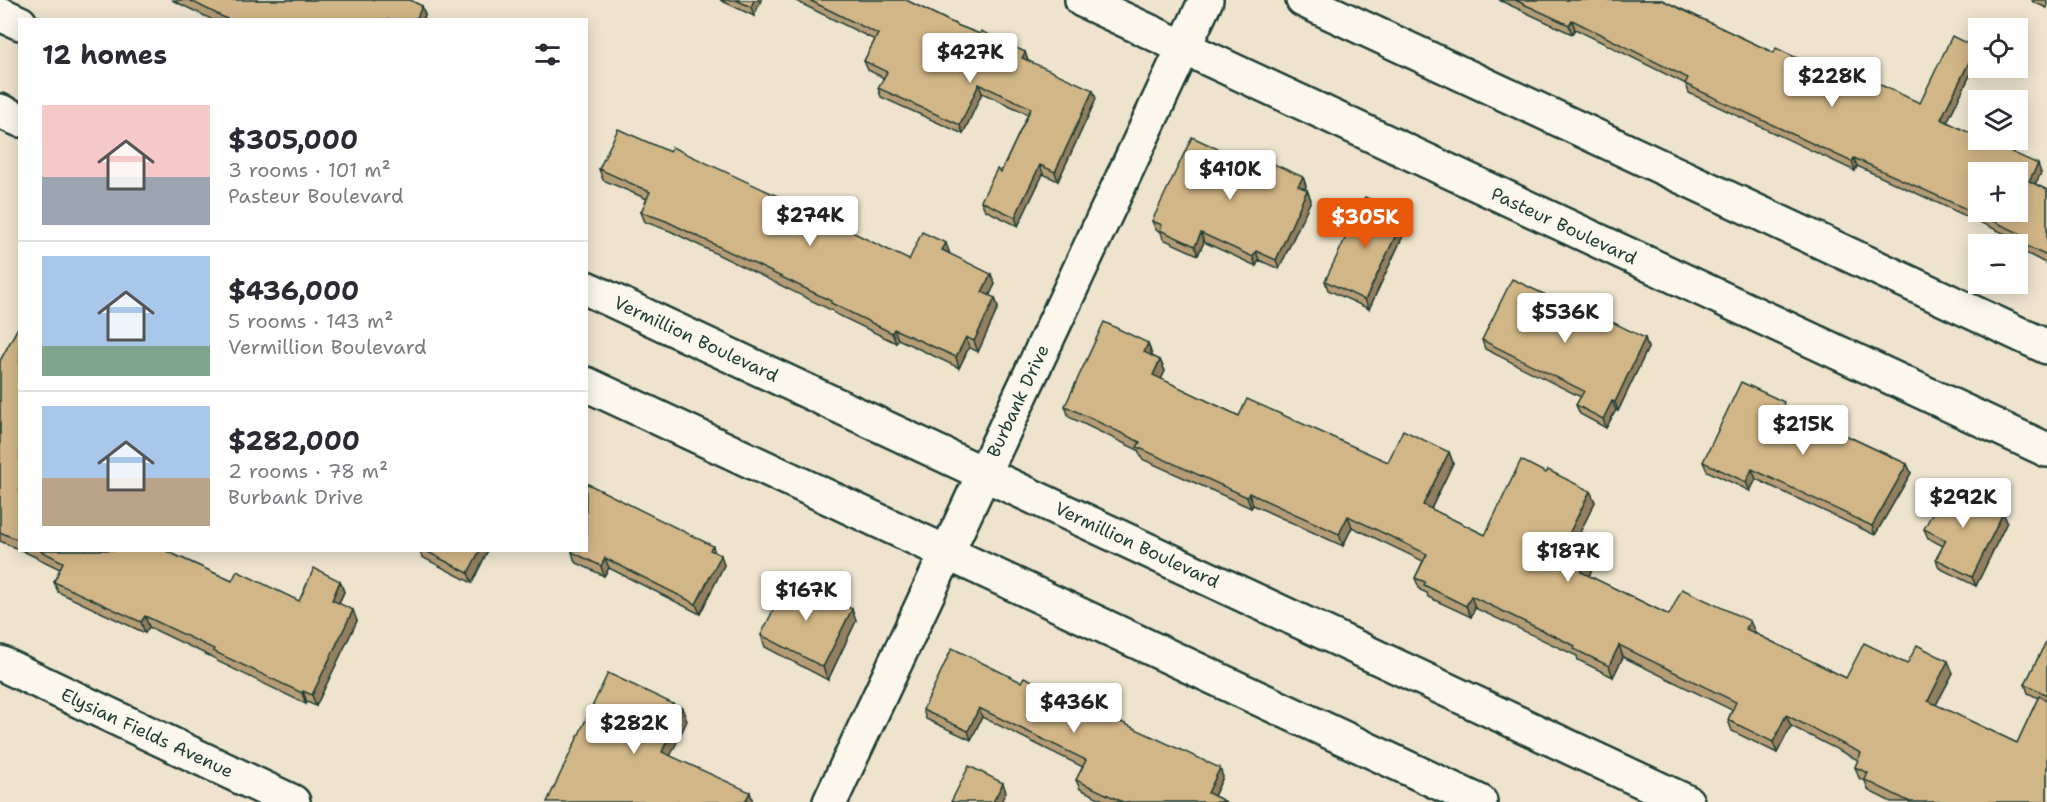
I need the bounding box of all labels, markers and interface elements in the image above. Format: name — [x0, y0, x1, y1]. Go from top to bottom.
map controls — [1968, 18, 2028, 294]
button: locate — [1968, 18, 2028, 78]
pin: $427K — [928, 33, 1012, 84]
text: 12 homes — [42, 37, 167, 72]
icon: filters — [531, 38, 564, 71]
text: $427K — [936, 39, 1004, 65]
pin: $228K — [1790, 57, 1874, 108]
text: $228K — [1798, 63, 1866, 89]
button: layers — [1968, 90, 2028, 150]
text: $305,000 — [228, 122, 358, 157]
icon: home — [90, 129, 162, 201]
pin: $410K — [1188, 150, 1272, 201]
text: $410K — [1199, 156, 1261, 182]
text: 3 rooms · 101 m² — [228, 157, 391, 183]
button: + — [1968, 162, 2028, 222]
street label: Pasteur Boulevard — [1487, 182, 1641, 270]
text: Pasteur Boulevard — [228, 183, 404, 209]
pin: $274K — [768, 196, 852, 247]
pin: $305K — [1323, 198, 1407, 249]
text: $274K — [776, 202, 844, 228]
text: $305K — [1331, 204, 1399, 230]
button: − — [1968, 234, 2028, 294]
text: $436,000 — [228, 273, 359, 308]
icon: home — [90, 280, 162, 352]
street label: Vermillion Boulevard — [610, 290, 782, 388]
pin: $536K — [1523, 293, 1607, 344]
text: $536K — [1531, 299, 1599, 325]
text: 5 rooms · 143 m² — [228, 308, 393, 334]
text: Vermillion Boulevard — [228, 334, 427, 360]
street label: Burbank Drive — [981, 341, 1055, 461]
pin: $215K — [1761, 405, 1845, 456]
text: $215K — [1772, 411, 1834, 437]
text: $282,000 — [228, 423, 360, 458]
icon: home — [90, 430, 162, 502]
text: 2 rooms · 78 m² — [228, 458, 388, 484]
pin: $292K — [1921, 478, 2005, 529]
text: Burbank Drive — [228, 484, 364, 510]
text: $292K — [1929, 484, 1997, 510]
street label: Vermillion Boulevard — [1051, 496, 1223, 594]
pin: $187K — [1526, 532, 1610, 583]
text: $187K — [1536, 538, 1600, 564]
pin: $167K — [764, 571, 848, 622]
text: $167K — [775, 577, 837, 603]
street label: Elysian Fields Avenue — [57, 682, 237, 784]
pin: $436K — [1032, 683, 1116, 734]
text: $436K — [1040, 689, 1108, 715]
pin: $282K — [592, 704, 676, 755]
text: $282K — [600, 710, 668, 736]

